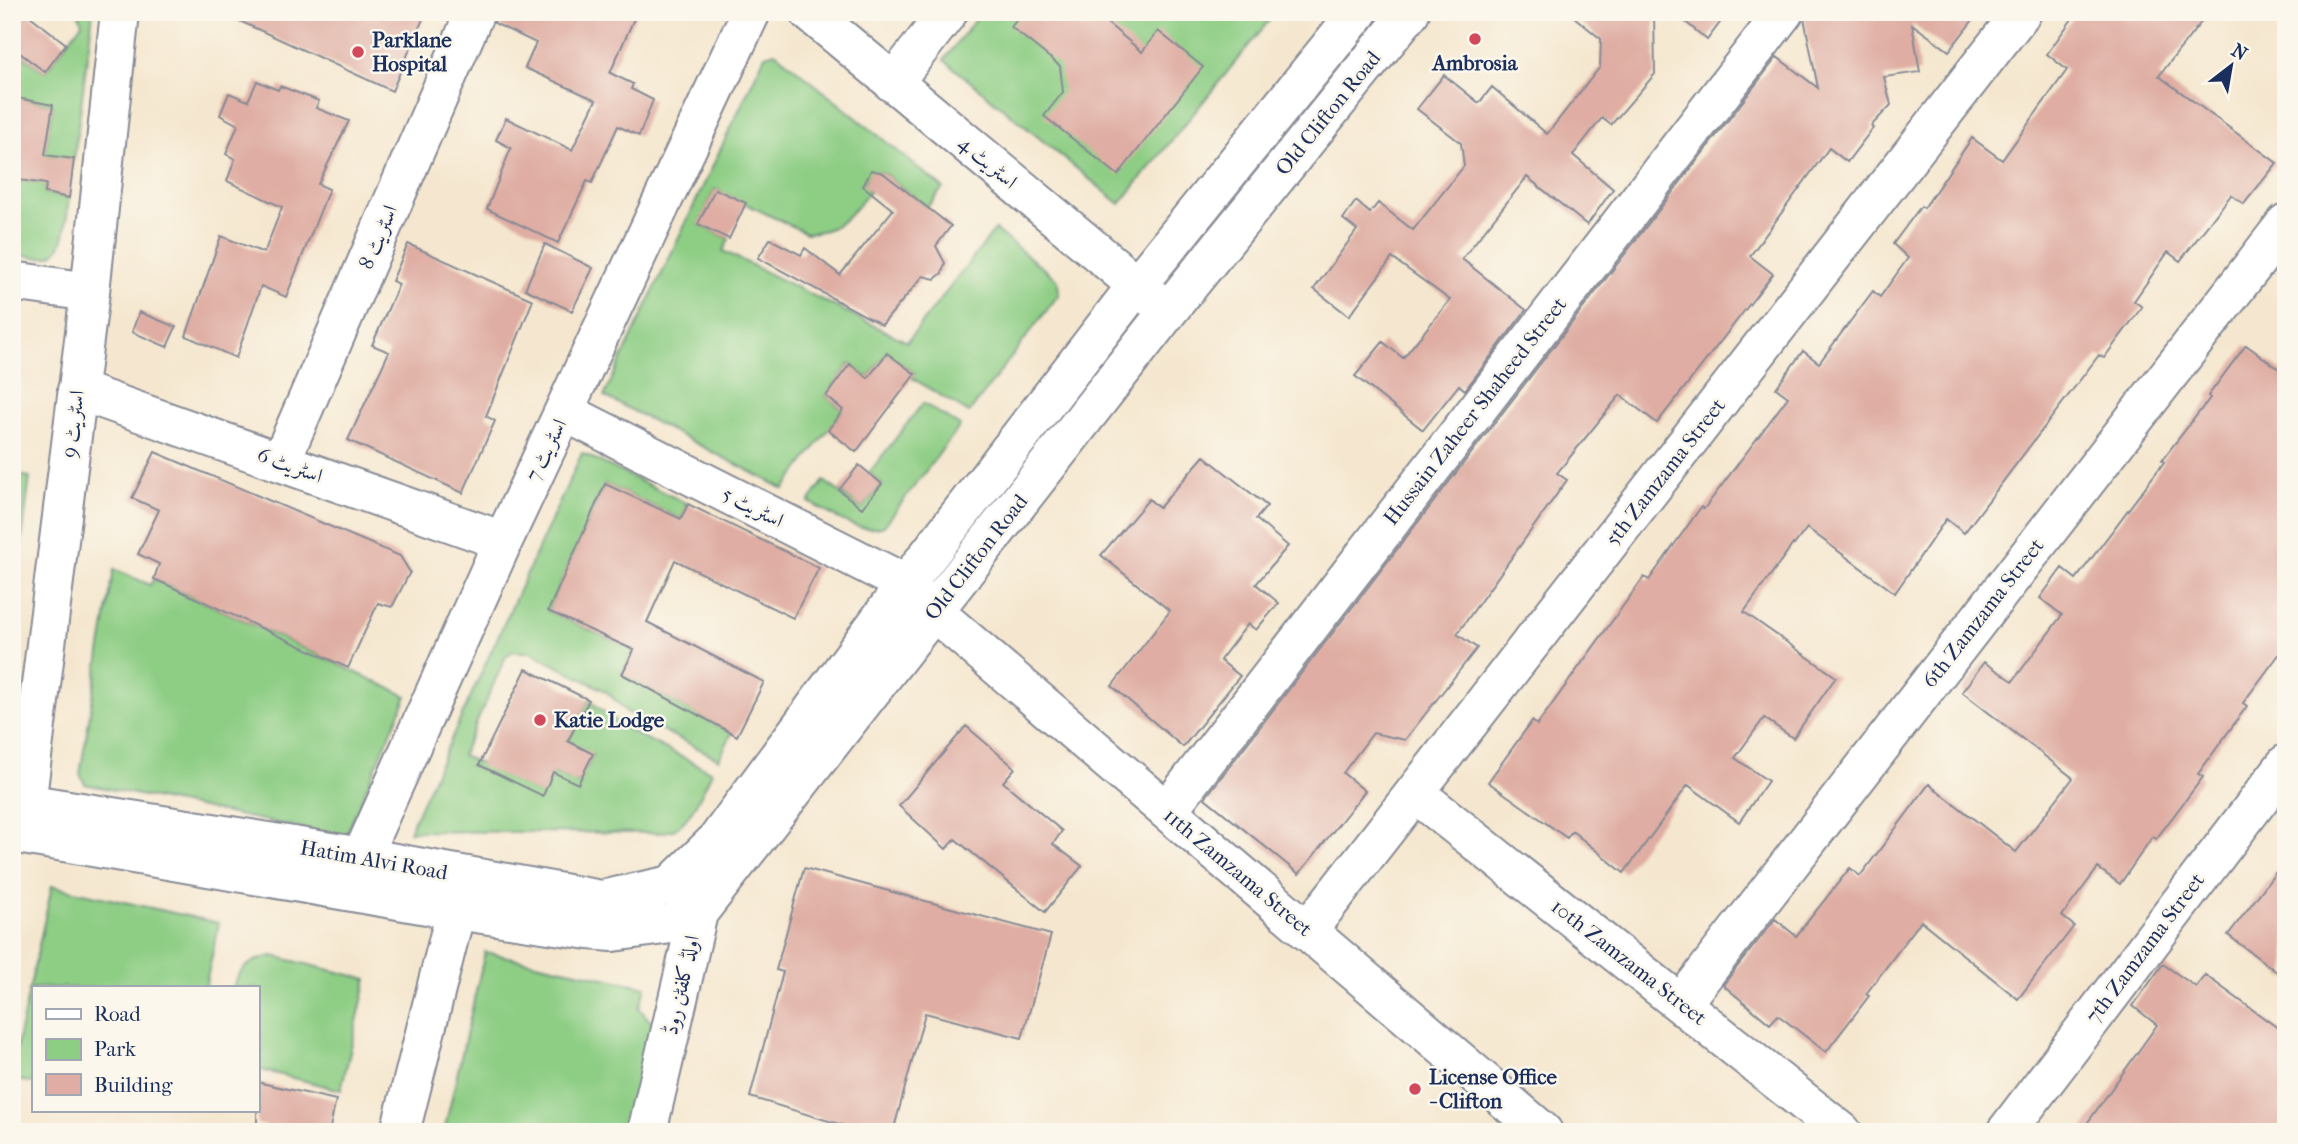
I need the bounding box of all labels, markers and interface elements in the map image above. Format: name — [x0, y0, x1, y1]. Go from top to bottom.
place label: Parklane Hospital — [372, 28, 452, 76]
marker: Ambrosia — [1467, 31, 1483, 47]
north arrow — [2196, 32, 2266, 102]
text: N — [2227, 39, 2252, 66]
marker: Parklane Hospital — [350, 44, 366, 60]
street label: Old Clifton Road — [1271, 46, 1386, 180]
place label: Ambrosia — [1431, 51, 1519, 75]
street label: اسٹریٹ 4 — [953, 131, 1022, 194]
street label: اسٹریٹ 8 — [354, 201, 403, 273]
street label: Hussain Zaheer Shaheed Street — [1379, 292, 1572, 530]
street label: اسٹریٹ 9 — [57, 389, 90, 459]
street label: 5th Zamzama Street — [1600, 393, 1730, 550]
street label: اسٹریٹ 7 — [521, 415, 572, 486]
street label: اسٹریٹ 6 — [254, 442, 326, 489]
street label: اسٹریٹ 5 — [718, 481, 788, 534]
street label: Old Clifton Road — [920, 489, 1033, 625]
street label: 6th Zamzama Street — [1917, 533, 2049, 692]
place label: Katie Lodge — [554, 708, 665, 732]
marker: Katie Lodge — [532, 712, 548, 728]
street label: 11th Zamzama Street — [1159, 803, 1317, 941]
street label: Hatim Alvi Road — [298, 835, 450, 885]
street label: 7th Zamzama Street — [2081, 868, 2209, 1028]
street label: 10th Zamzama Street — [1547, 894, 1712, 1030]
street label: اولڈ کلفٹن روڈ — [658, 933, 704, 1037]
legend — [32, 986, 259, 1112]
text: Road — [94, 1002, 141, 1026]
text: Park — [94, 1037, 136, 1061]
place label: License Office - Clifton — [1429, 1065, 1557, 1113]
text: Building — [94, 1073, 173, 1097]
marker: License Office - Clifton — [1407, 1081, 1423, 1097]

